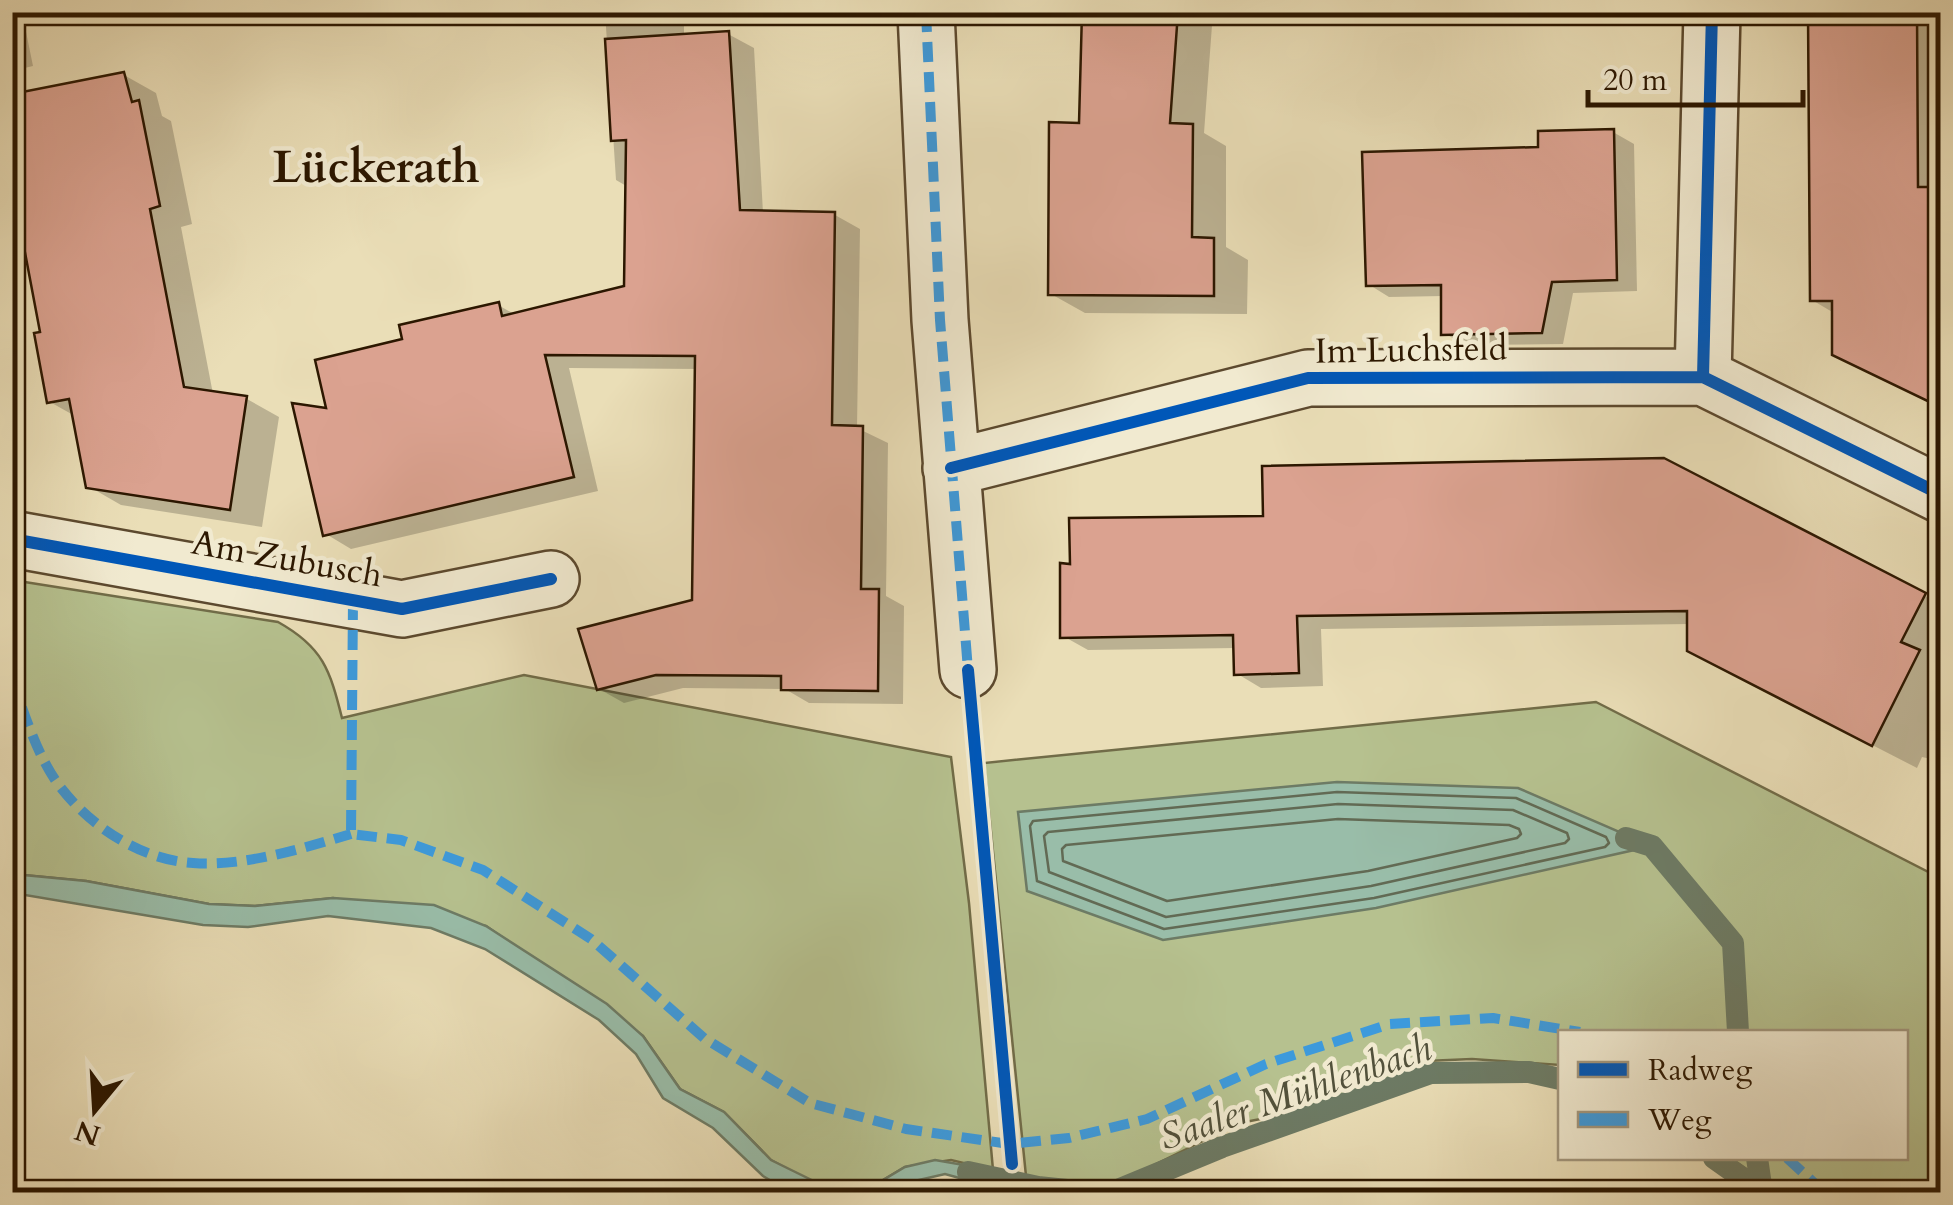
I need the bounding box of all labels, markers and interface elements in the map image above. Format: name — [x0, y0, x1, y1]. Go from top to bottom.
scale bar — [1588, 45, 1803, 107]
text: 20 m — [1603, 60, 1668, 101]
district label: Lückerath — [273, 137, 479, 198]
street label: Im Luchsfeld — [1314, 324, 1508, 376]
street label: Am Zubusch — [188, 519, 386, 599]
water label: Saaler Mühlenbach — [1153, 1022, 1438, 1164]
legend — [1558, 1030, 1908, 1160]
text: Radweg — [1648, 1050, 1752, 1091]
north arrow — [45, 1060, 145, 1160]
text: Weg — [1647, 1100, 1712, 1141]
text: N — [70, 1111, 105, 1155]

